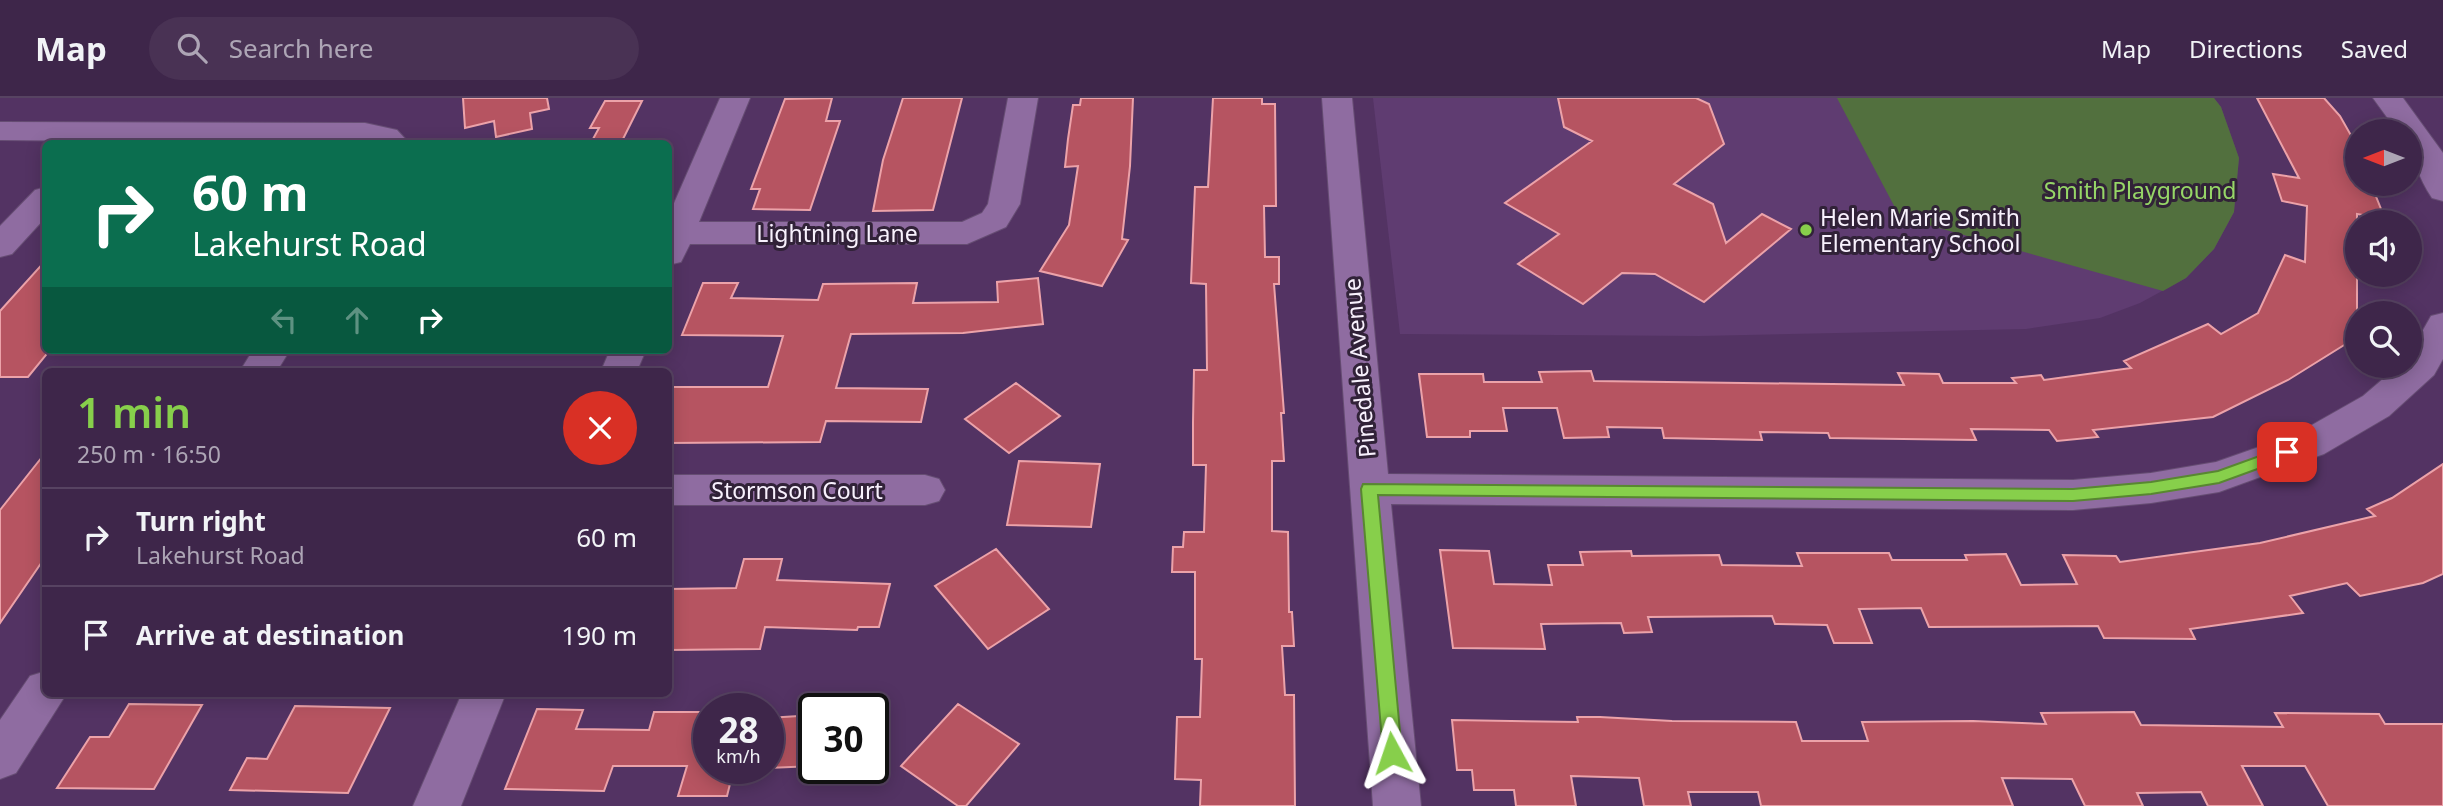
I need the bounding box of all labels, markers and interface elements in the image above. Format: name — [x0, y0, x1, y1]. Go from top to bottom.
search box — [149, 17, 639, 80]
text: Map — [35, 26, 107, 71]
icon: search — [173, 29, 211, 67]
text: Search here — [229, 30, 373, 66]
text: Map — [2101, 32, 2151, 65]
text: Directions — [2189, 32, 2303, 65]
text: Saved — [2341, 32, 2408, 65]
north arrow — [2345, 119, 2422, 196]
map controls — [2345, 119, 2422, 378]
text: 60 m — [192, 159, 309, 225]
icon: right — [77, 168, 168, 259]
park label: Smith Playground — [2044, 174, 2236, 206]
place label: Helen Marie Smith Elementary School — [1820, 201, 2020, 259]
button: sound — [2345, 210, 2422, 287]
street label: Lightning Lane — [756, 217, 918, 249]
text: Lakehurst Road — [192, 222, 427, 265]
marker: Helen Marie Smith Elementary School — [1798, 222, 1814, 238]
street label: Pinedale Avenue — [1335, 277, 1383, 459]
icon: left — [265, 301, 303, 339]
icon: ahead — [338, 301, 376, 339]
icon: right — [411, 301, 449, 339]
button: search — [2345, 301, 2422, 378]
text: 1 min — [77, 383, 191, 440]
button: close — [563, 391, 637, 465]
pin — [2257, 422, 2317, 482]
icon: arrive — [2268, 433, 2306, 471]
text: 250 m · 16:50 — [77, 438, 221, 470]
street label: Stormson Court — [711, 474, 883, 506]
text: Turn right — [136, 503, 266, 539]
icon: right — [77, 518, 115, 556]
text: 60 m — [576, 519, 637, 555]
text: Lakehurst Road — [136, 539, 305, 571]
icon: arrive — [77, 616, 115, 654]
text: Arrive at destination — [136, 617, 405, 653]
text: 190 m — [561, 617, 637, 653]
speed limit sign: 30 — [798, 693, 889, 784]
text: 28 — [718, 706, 759, 753]
position arrow — [1355, 716, 1429, 790]
text: km/h — [716, 744, 761, 768]

